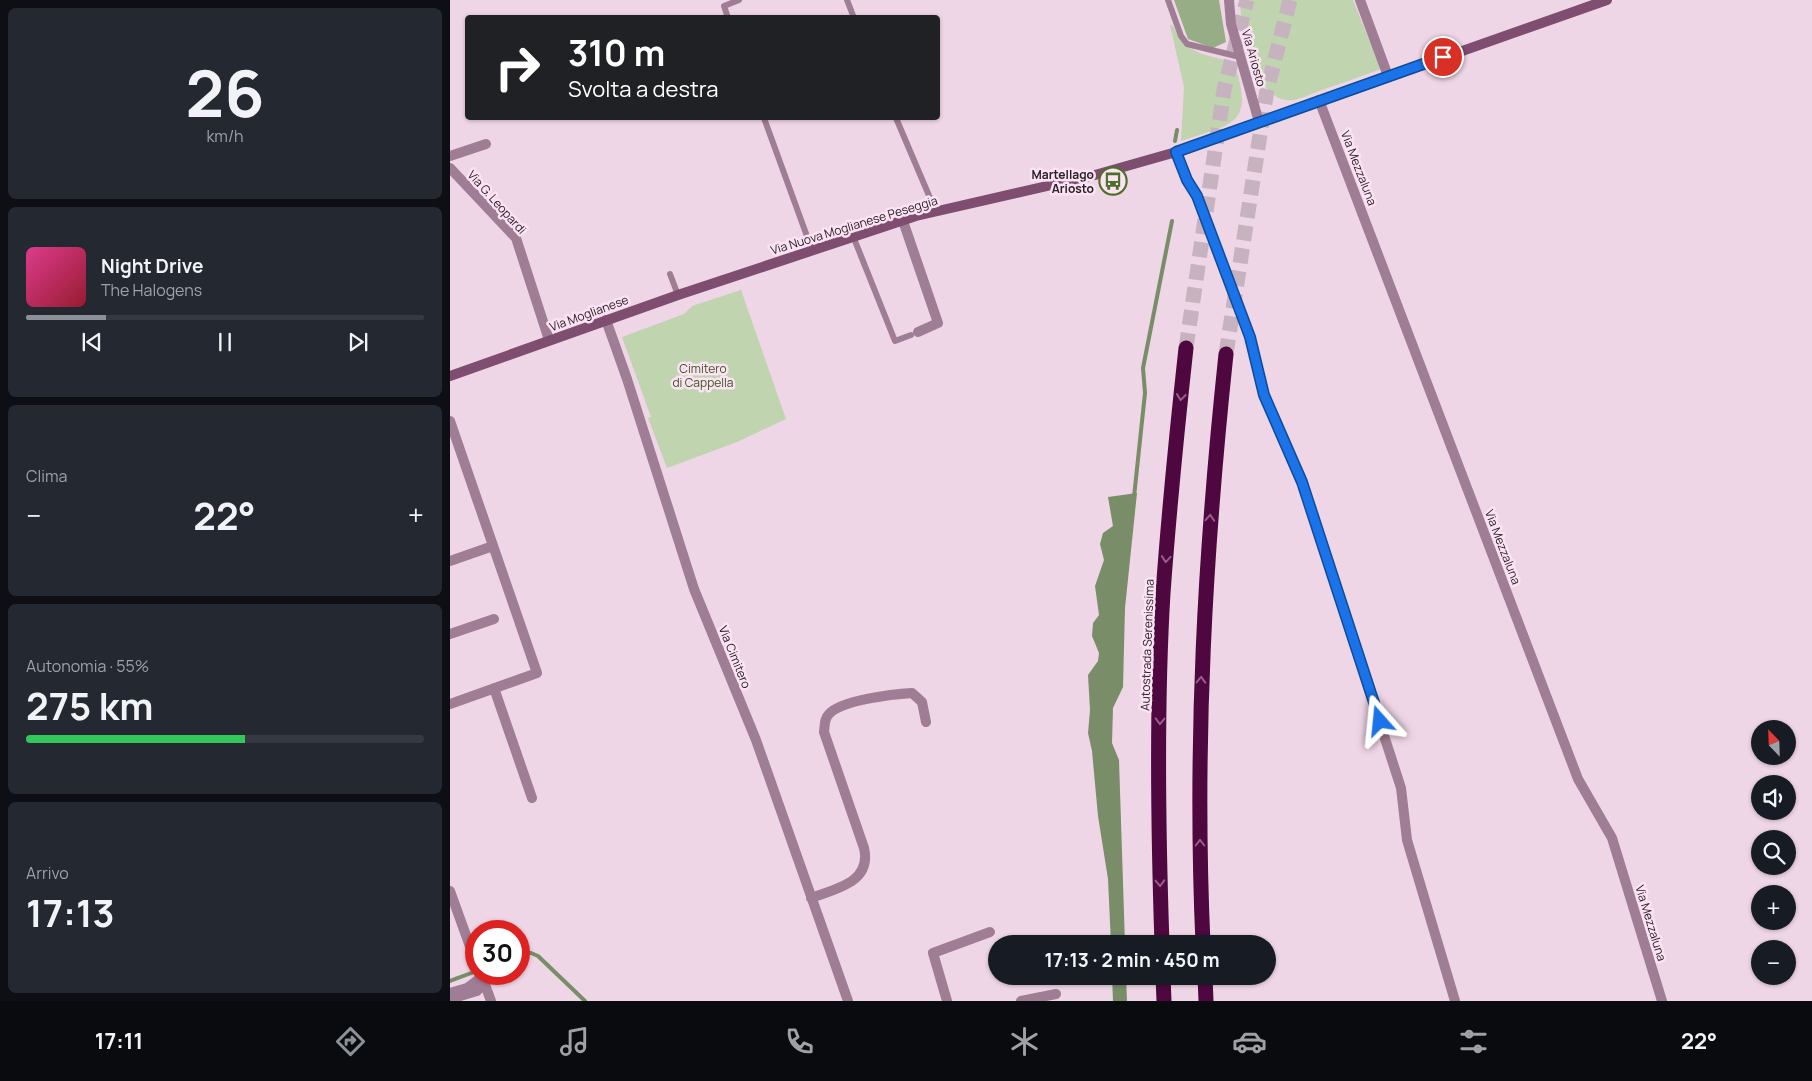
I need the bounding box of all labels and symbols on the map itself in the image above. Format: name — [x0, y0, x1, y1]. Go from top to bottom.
street label: Via Ariosto — [1238, 27, 1270, 89]
pin — [1422, 36, 1464, 78]
street label: Via Mezzaluna — [1337, 128, 1381, 208]
street label: Via G. Leopardi — [464, 166, 530, 238]
place label: Martellago Ariosto — [1031, 166, 1094, 197]
bus stop icon: Martellago Ariosto — [1098, 166, 1128, 196]
street label: Via Nuova Moglianese Peseggia — [769, 192, 939, 258]
street label: Via Moglianese — [547, 291, 631, 335]
park label: Cimitero di Cappella — [672, 360, 734, 391]
one-way arrow — [1176, 393, 1187, 401]
street label: Via Mezzaluna — [1481, 507, 1525, 587]
one-way arrow — [1205, 514, 1216, 522]
one-way arrow — [1161, 555, 1172, 563]
street label: Autostrada Serenissima — [1136, 579, 1158, 711]
street label: Via Cimitero — [715, 623, 755, 691]
one-way arrow — [1196, 676, 1207, 684]
position arrow — [1353, 694, 1405, 746]
one-way arrow — [1155, 718, 1165, 725]
north arrow — [1751, 720, 1796, 765]
one-way arrow — [1195, 838, 1205, 846]
one-way arrow — [1155, 880, 1165, 888]
street label: Via Mezzaluna — [1631, 883, 1671, 963]
speed limit sign: 30 — [465, 920, 530, 985]

